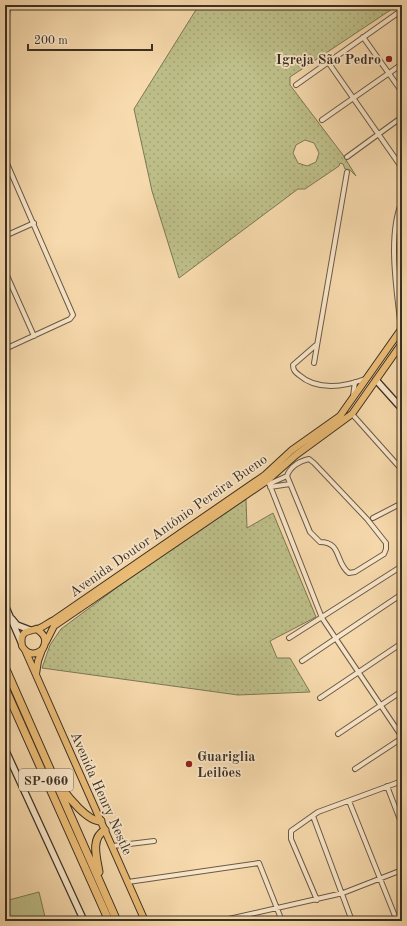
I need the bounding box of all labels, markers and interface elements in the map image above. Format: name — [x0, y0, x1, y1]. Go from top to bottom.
scale bar — [28, 26, 152, 52]
text: 200 m — [34, 35, 68, 47]
place label: Igreja São Pedro — [276, 53, 381, 67]
marker: Igreja São Pedro — [384, 54, 394, 64]
street label: Avenida Doutor Antônio Pereira Bueno — [67, 452, 270, 600]
street label: Avenida Henry Nestle — [68, 730, 135, 857]
place label: Guariglia Leilões — [197, 750, 255, 780]
marker: Guariglia Leilões — [184, 759, 194, 769]
road number: SP-060 — [19, 769, 73, 791]

